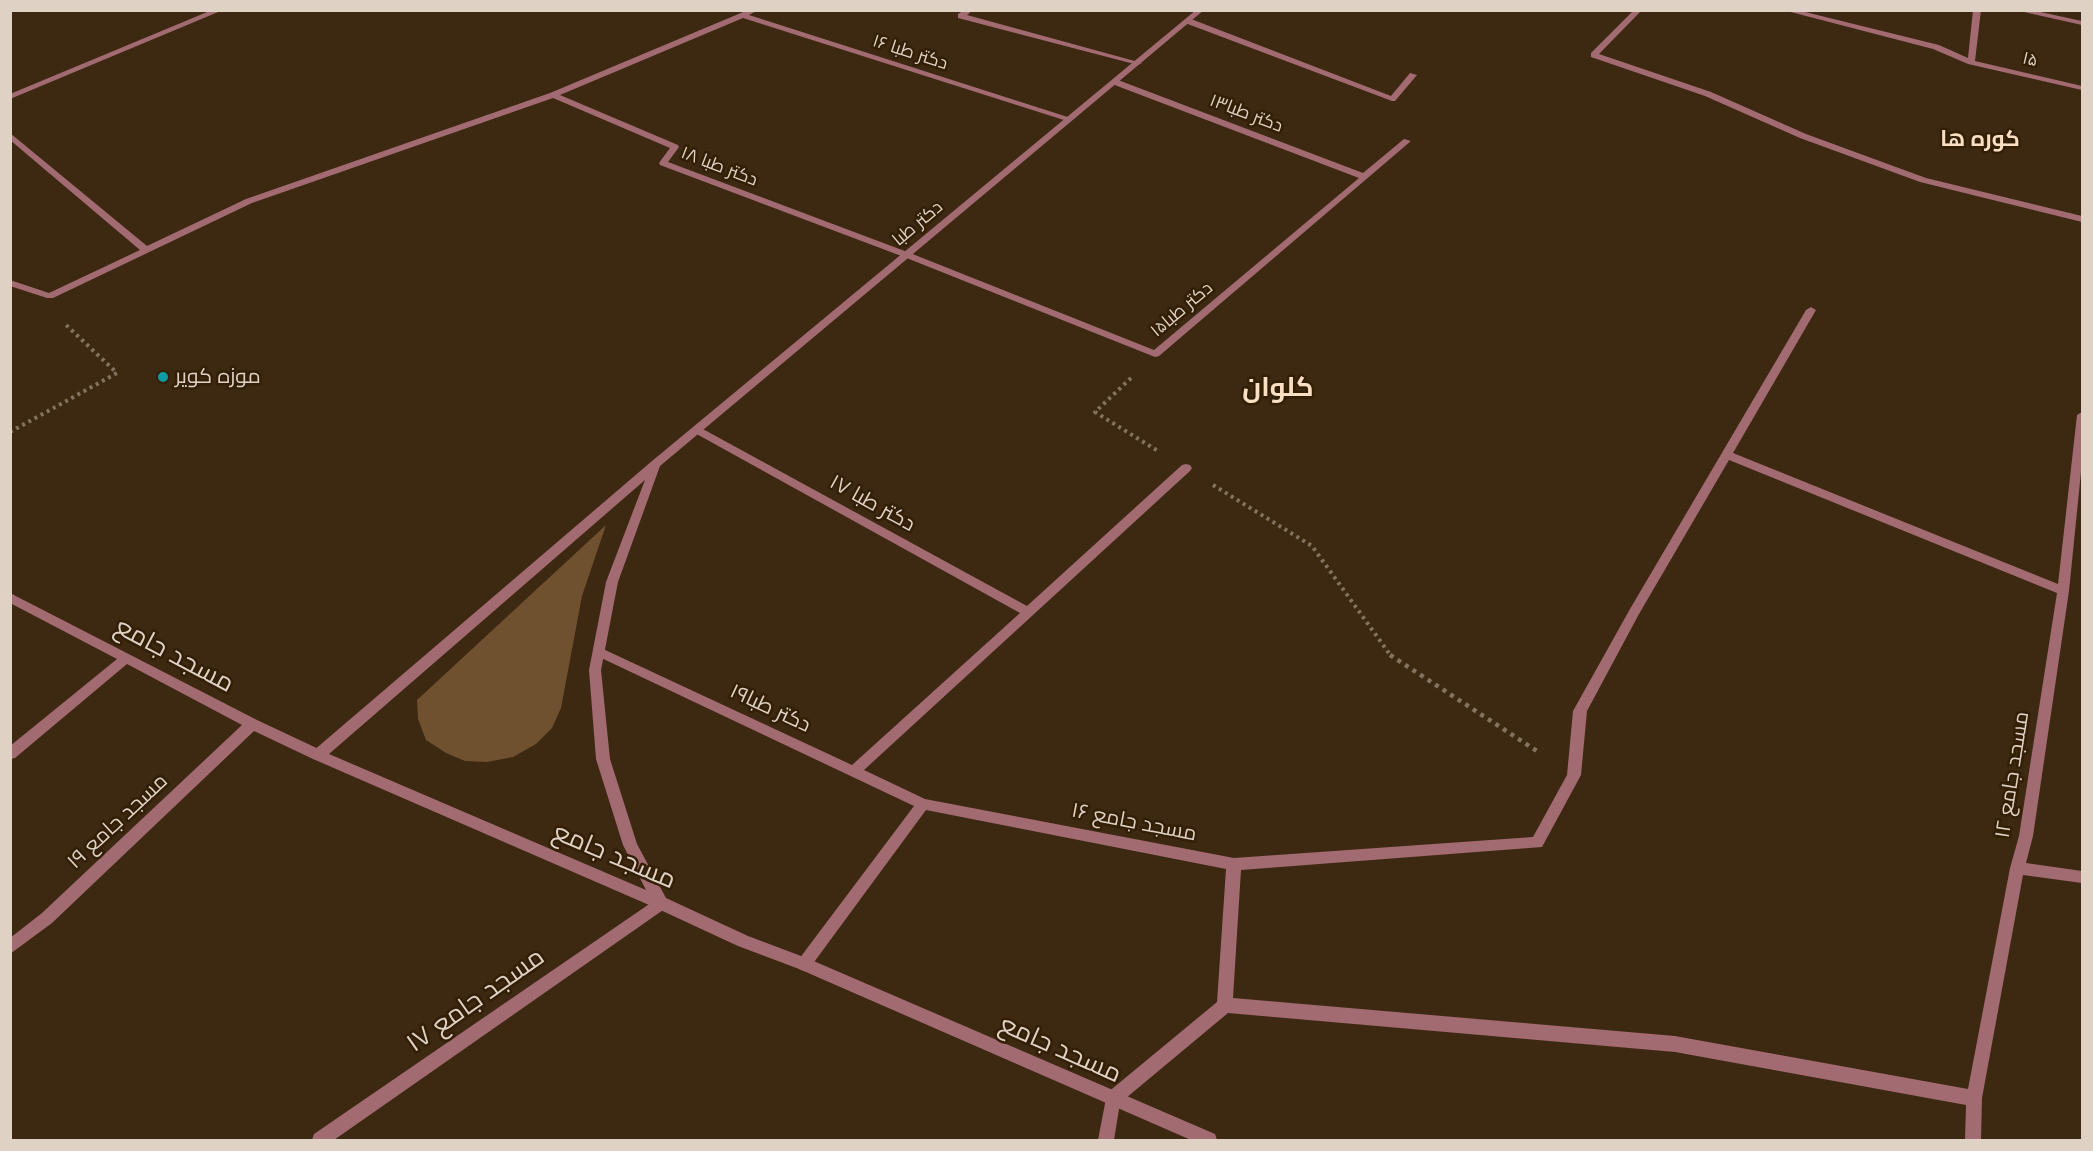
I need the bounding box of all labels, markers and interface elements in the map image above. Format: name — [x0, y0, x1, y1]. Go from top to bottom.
street label: دکتر طبا ۱۶ — [870, 31, 950, 75]
street label: ۱۵ — [2020, 48, 2040, 72]
street label: دکتر طبا۱۳ — [1206, 90, 1286, 138]
district label: کوره ها — [1940, 127, 2020, 153]
street label: دکتر طبا ۱۸ — [678, 143, 760, 191]
street label: دکتر طبا — [888, 197, 948, 251]
street label: دکتر طبا۱۵ — [1147, 278, 1217, 342]
place label: موزه کویر — [175, 364, 261, 390]
marker: موزه کویر — [156, 370, 170, 384]
district label: کلوان — [1242, 373, 1314, 405]
street label: دکتر طبا ۱۷ — [825, 470, 919, 538]
street label: مسجد جامع — [109, 612, 239, 700]
street label: دکتر طبا۱۹ — [726, 679, 814, 739]
street label: مسجد جامع ۱۲ — [1991, 710, 2035, 840]
street label: مسجد جامع ۱۹ — [63, 769, 173, 875]
street label: مسجد جامع ۱۶ — [1069, 799, 1199, 847]
street label: مسجد جامع — [548, 817, 680, 897]
street label: مسجد جامع ۱۷ — [401, 942, 551, 1060]
street label: مسجد جامع — [994, 1009, 1126, 1091]

